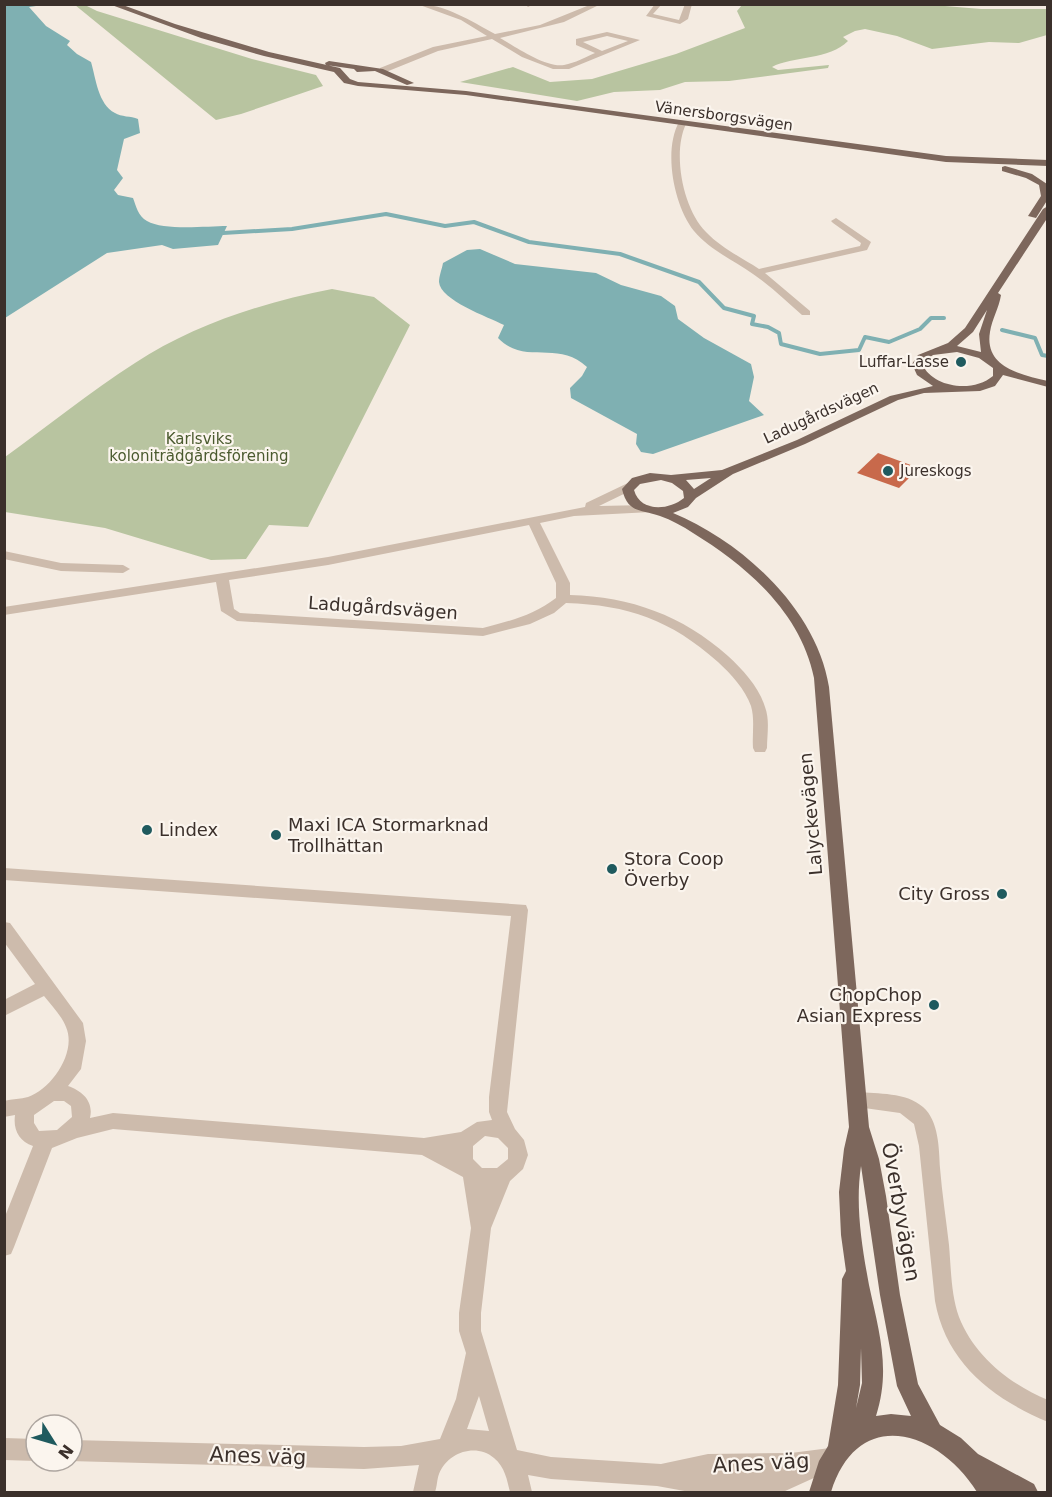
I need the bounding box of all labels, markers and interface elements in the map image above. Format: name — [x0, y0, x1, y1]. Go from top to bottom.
street label: Vänersborgsvägen — [654, 97, 794, 135]
place label: Luffar-Lasse — [859, 353, 949, 371]
marker: Luffar-Lasse — [954, 355, 968, 369]
street label: Ladugårdsvägen — [761, 378, 881, 448]
park label: Karlsviks koloniträdgårdsförening — [109, 430, 289, 465]
place label: Jureskogs — [899, 462, 972, 480]
marker: Jureskogs — [881, 464, 895, 478]
street label: Ladugårdsvägen — [308, 592, 458, 623]
street label: Lalyckevägen — [795, 752, 826, 876]
place label: Maxi ICA Stormarknad Trollhättan — [287, 814, 489, 856]
place label: Lindex — [159, 819, 219, 840]
marker: Lindex — [140, 823, 154, 837]
marker: Maxi ICA Stormarknad Trollhättan — [269, 828, 283, 842]
place label: Stora Coop Överby — [624, 848, 724, 890]
marker: Stora Coop Överby — [605, 862, 619, 876]
place label: City Gross — [898, 883, 990, 904]
marker: City Gross — [995, 887, 1009, 901]
place label: ChopChop Asian Express — [797, 984, 922, 1026]
marker: ChopChop Asian Express — [927, 998, 941, 1012]
street label: Överbyvägen — [877, 1140, 926, 1284]
north arrow — [24, 1413, 84, 1473]
text: N — [54, 1441, 77, 1463]
street label: Anes väg — [209, 1442, 307, 1470]
street label: Anes väg — [712, 1448, 810, 1478]

